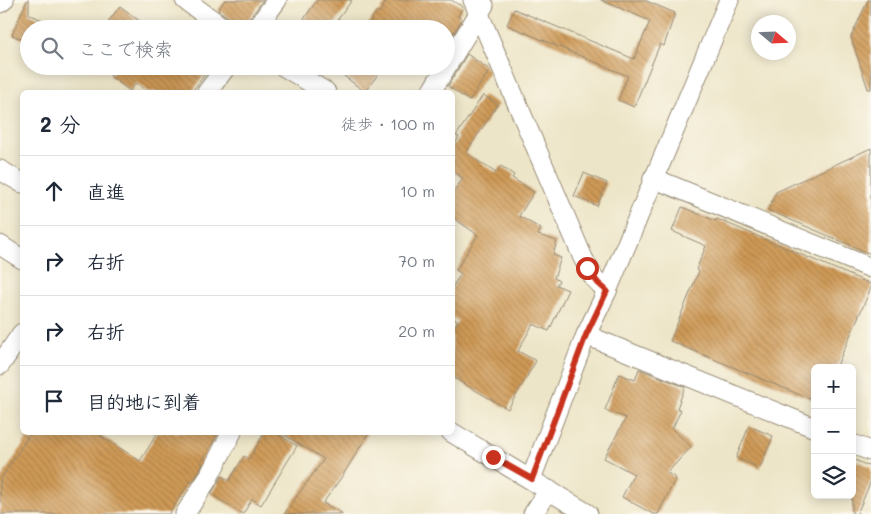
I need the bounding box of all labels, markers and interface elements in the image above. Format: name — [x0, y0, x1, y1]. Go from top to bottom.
north arrow — [751, 15, 796, 60]
search box — [20, 20, 455, 75]
icon: search — [38, 34, 66, 62]
text: ここで検索 — [78, 36, 173, 61]
text: 2 分 — [40, 110, 80, 137]
text: 徒歩 · 100 m — [341, 113, 435, 134]
icon: ahead — [40, 177, 68, 205]
text: 直進 — [87, 179, 125, 204]
text: 10 m — [400, 180, 435, 201]
icon: right — [40, 247, 68, 275]
text: 右折 — [87, 249, 125, 274]
text: 70 m — [398, 250, 435, 271]
route start — [576, 257, 599, 280]
icon: right — [40, 317, 68, 345]
text: 右折 — [87, 319, 125, 344]
text: 20 m — [398, 320, 435, 341]
map controls — [811, 364, 856, 499]
button: + — [811, 364, 856, 409]
icon: arrive — [40, 387, 68, 415]
text: 目的地に到着 — [87, 389, 201, 414]
button: − — [811, 409, 856, 454]
route end — [482, 446, 505, 469]
button: layers — [811, 454, 856, 499]

